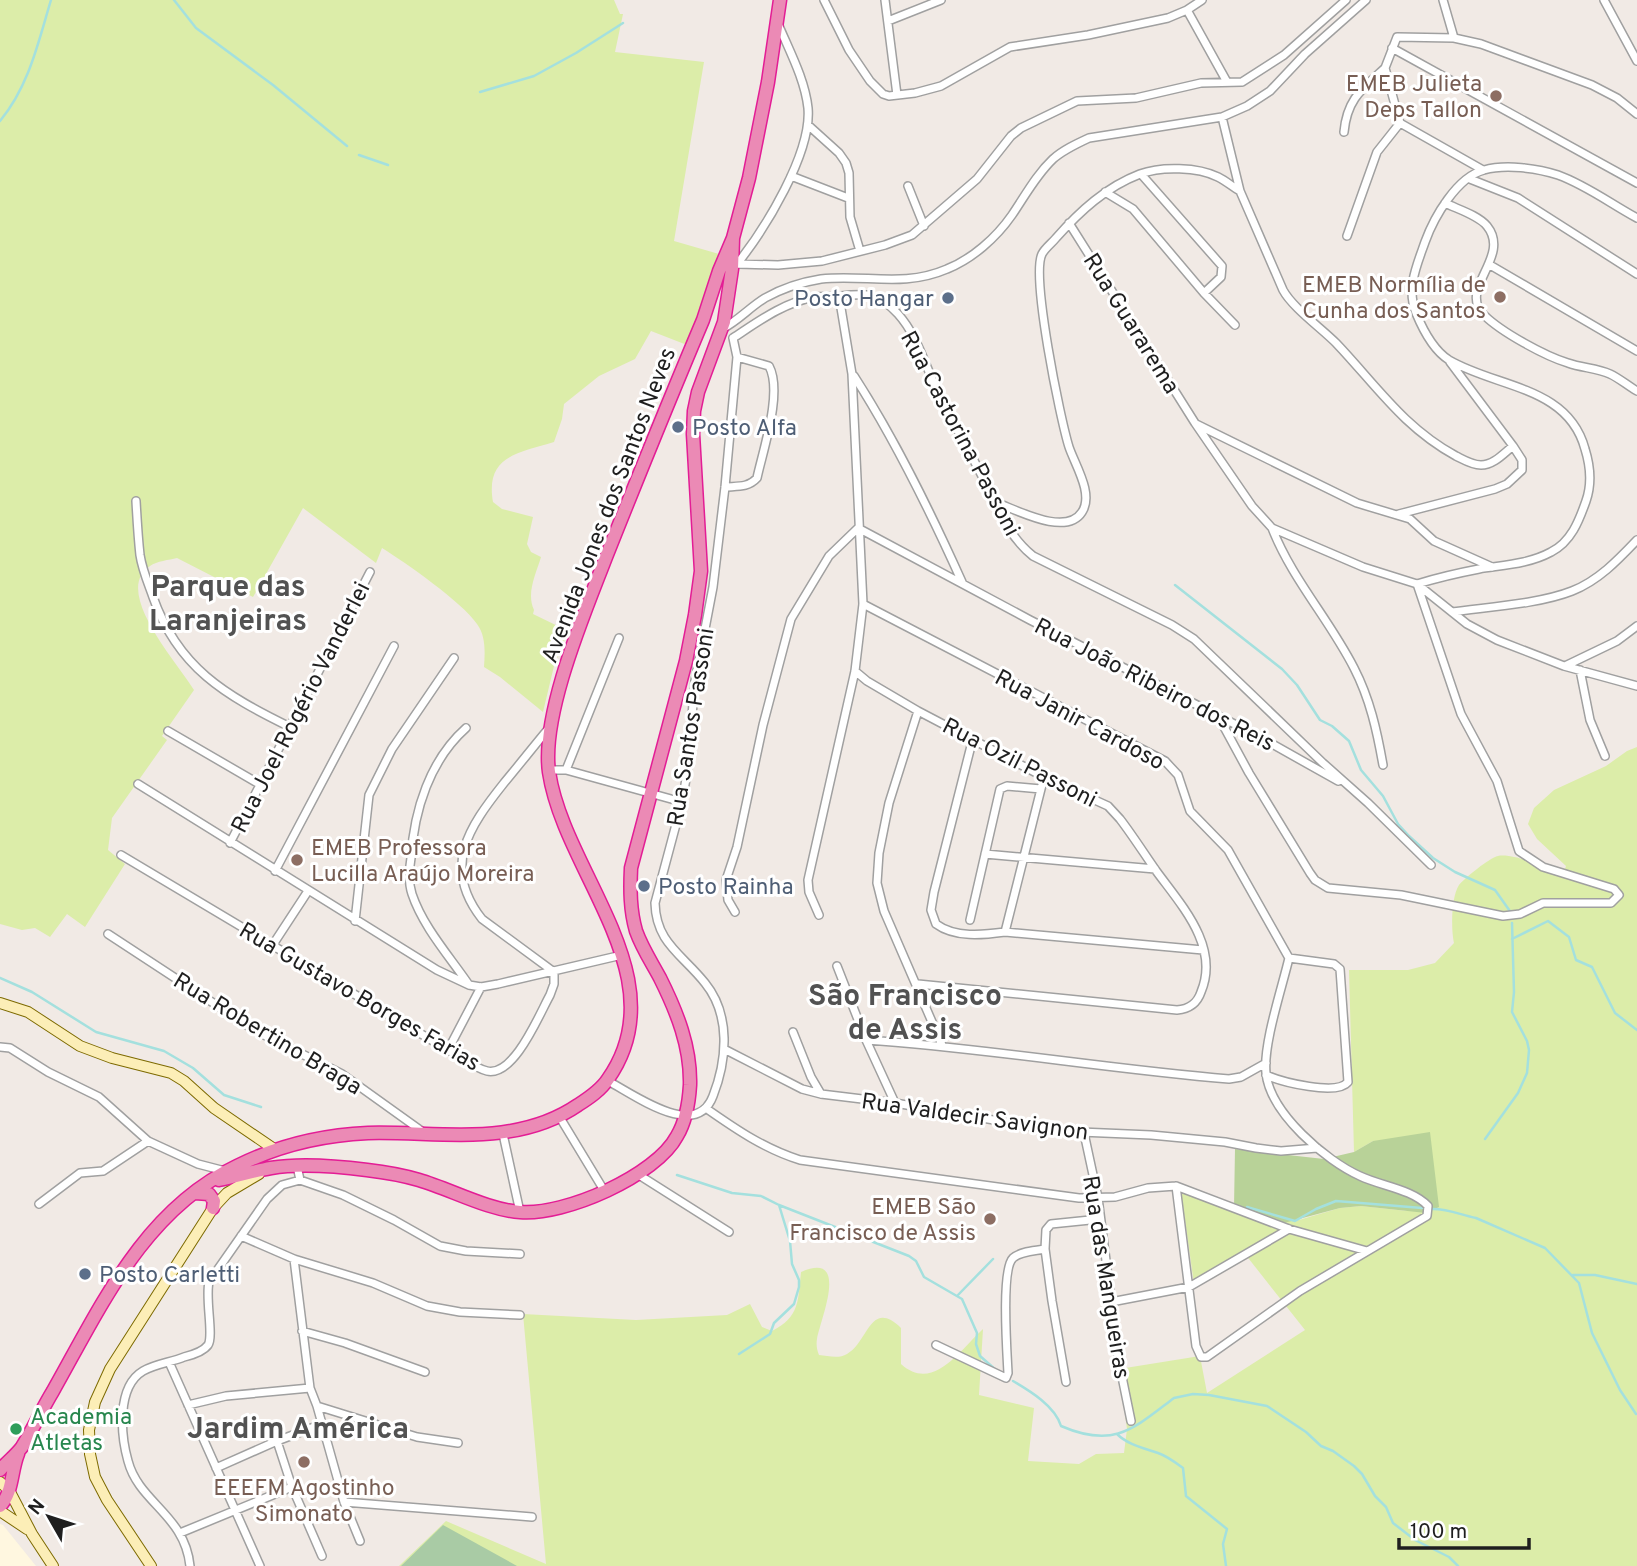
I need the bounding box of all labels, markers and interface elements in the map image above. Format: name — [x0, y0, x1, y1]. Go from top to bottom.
place label: EMEB Julieta Deps Tallon — [1346, 71, 1482, 126]
marker: EMEB Julieta Deps Tallon — [1488, 88, 1504, 104]
street label: Rua Guararema — [1075, 249, 1185, 400]
place label: EMEB Normília de Cunha dos Santos — [1302, 272, 1486, 327]
place label: Posto Hangar — [794, 286, 934, 315]
marker: EMEB Normília de Cunha dos Santos — [1492, 289, 1508, 305]
marker: Posto Hangar — [940, 290, 956, 306]
street label: Rua Castorina Passoni — [892, 326, 1025, 542]
street label: Avenida Jones dos Santos Neves — [537, 344, 684, 668]
place label: Posto Alfa — [692, 415, 797, 444]
marker: Posto Alfa — [670, 419, 686, 435]
district label: Parque das Laranjeiras — [149, 570, 307, 641]
street label: Rua Joel Rogério Vanderlei — [226, 578, 378, 839]
street label: Rua João Ribeiro dos Reis — [1029, 613, 1279, 760]
street label: Rua Santos Passoni — [662, 626, 722, 829]
street label: Rua Janir Cardoso — [989, 664, 1169, 778]
street label: Rua Ozil Passoni — [937, 713, 1101, 816]
place label: EMEB Professora Lucilla Araújo Moreira — [311, 835, 534, 890]
marker: EMEB Professora Lucilla Araújo Moreira — [289, 852, 305, 868]
place label: Posto Rainha — [658, 874, 794, 903]
marker: Posto Rainha — [636, 878, 652, 894]
street label: Rua Gustavo Borges Farias — [233, 917, 485, 1079]
street label: Rua Robertino Braga — [167, 967, 366, 1103]
district label: São Francisco de Assis — [808, 979, 1002, 1050]
street label: Rua Valdecir Savignon — [859, 1088, 1090, 1149]
street label: Rua das Mangueiras — [1074, 1174, 1135, 1381]
place label: EMEB São Francisco de Assis — [789, 1194, 976, 1249]
marker: EMEB São Francisco de Assis — [982, 1211, 998, 1227]
place label: Posto Carletti — [99, 1262, 240, 1291]
marker: Posto Carletti — [77, 1266, 93, 1282]
place label: Academia Atletas — [30, 1404, 132, 1459]
district label: Jardim América — [187, 1412, 409, 1449]
marker: Academia Atletas — [8, 1421, 24, 1437]
marker: EEEFM Agostinho Simonato — [296, 1454, 312, 1470]
place label: EEEFM Agostinho Simonato — [213, 1475, 395, 1530]
north arrow — [14, 1482, 84, 1552]
text: N — [24, 1495, 51, 1520]
scale bar — [1399, 1506, 1528, 1550]
text: 100 m — [1410, 1519, 1467, 1546]

